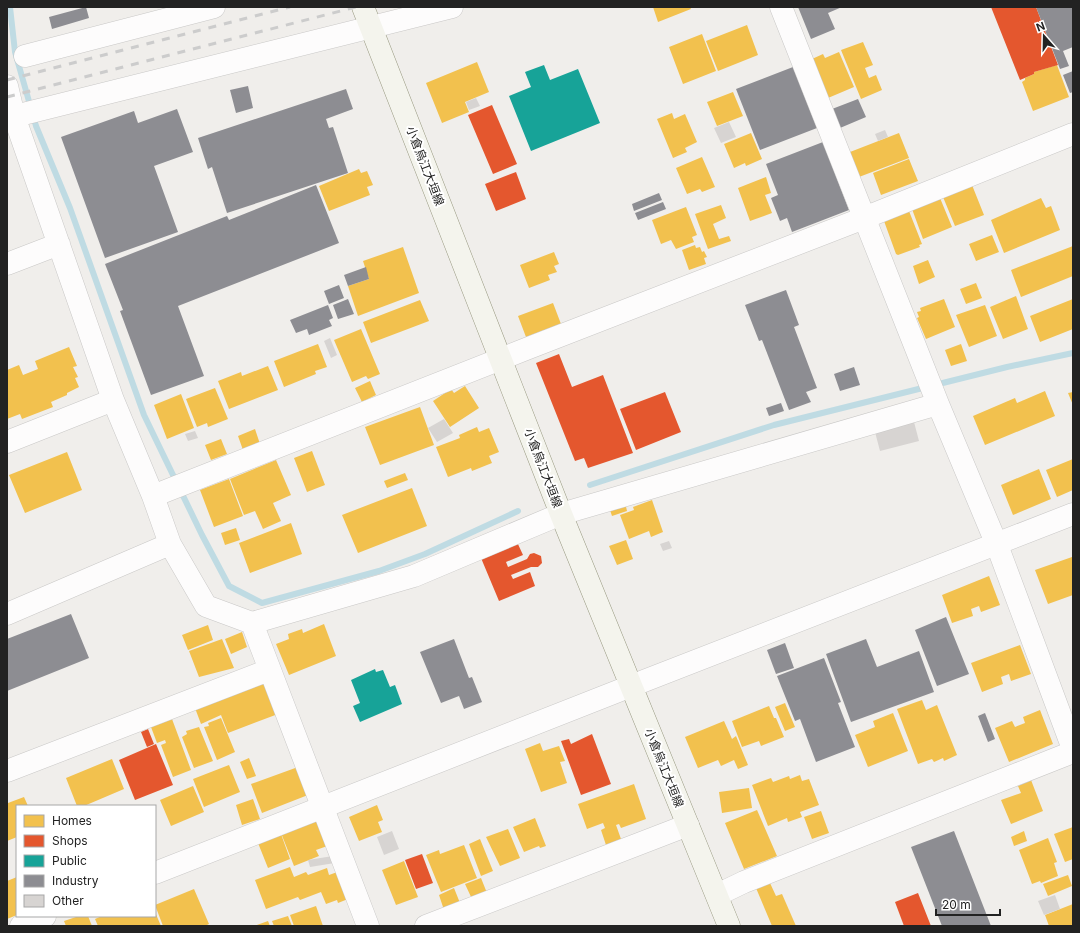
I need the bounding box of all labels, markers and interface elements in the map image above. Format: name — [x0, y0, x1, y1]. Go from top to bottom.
north arrow — [1024, 16, 1064, 56]
text: N — [1034, 19, 1047, 35]
street label: 小倉烏江大垣線 — [403, 124, 448, 208]
street label: 小倉烏江大垣線 — [521, 426, 566, 510]
street label: 小倉烏江大垣線 — [642, 726, 687, 810]
legend — [16, 805, 156, 917]
text: Homes — [52, 813, 92, 828]
text: Shops — [52, 833, 88, 848]
text: Public — [52, 853, 87, 868]
text: Industry — [52, 873, 99, 888]
scale bar — [936, 891, 1000, 917]
text: Other — [52, 893, 84, 908]
text: 20 m — [942, 897, 971, 912]

